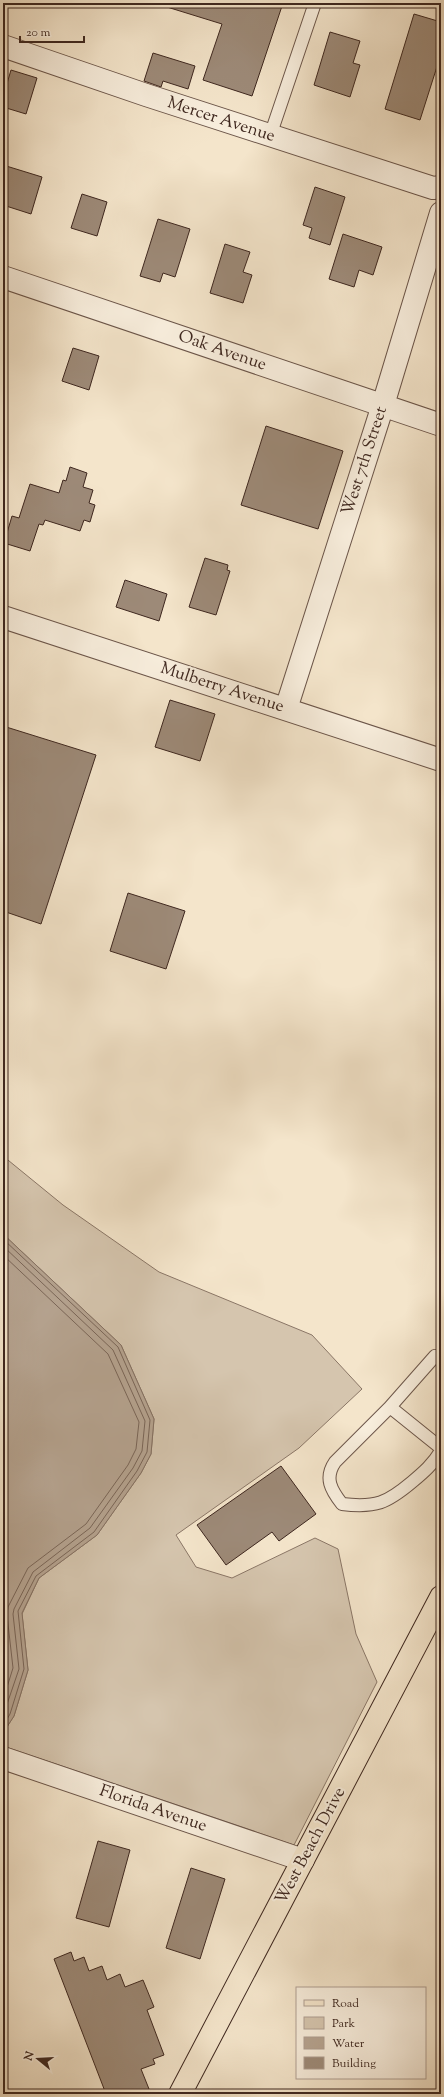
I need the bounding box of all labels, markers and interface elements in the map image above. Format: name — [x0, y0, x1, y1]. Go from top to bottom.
scale bar — [20, 18, 84, 44]
text: 20 m — [26, 24, 51, 42]
street label: Mercer Avenue — [164, 91, 278, 149]
street label: Oak Avenue — [175, 325, 269, 377]
street label: West 7th Street — [336, 403, 394, 518]
street label: Mulberry Avenue — [157, 657, 287, 719]
street label: Florida Avenue — [96, 1779, 210, 1839]
street label: West Beach Drive — [270, 1783, 352, 1909]
legend — [296, 1987, 426, 2079]
text: Road — [332, 1995, 359, 2013]
text: Park — [332, 2015, 355, 2033]
text: Water — [332, 2035, 365, 2053]
north arrow — [18, 2039, 58, 2079]
text: N — [20, 2049, 38, 2064]
text: Building — [332, 2055, 376, 2073]

